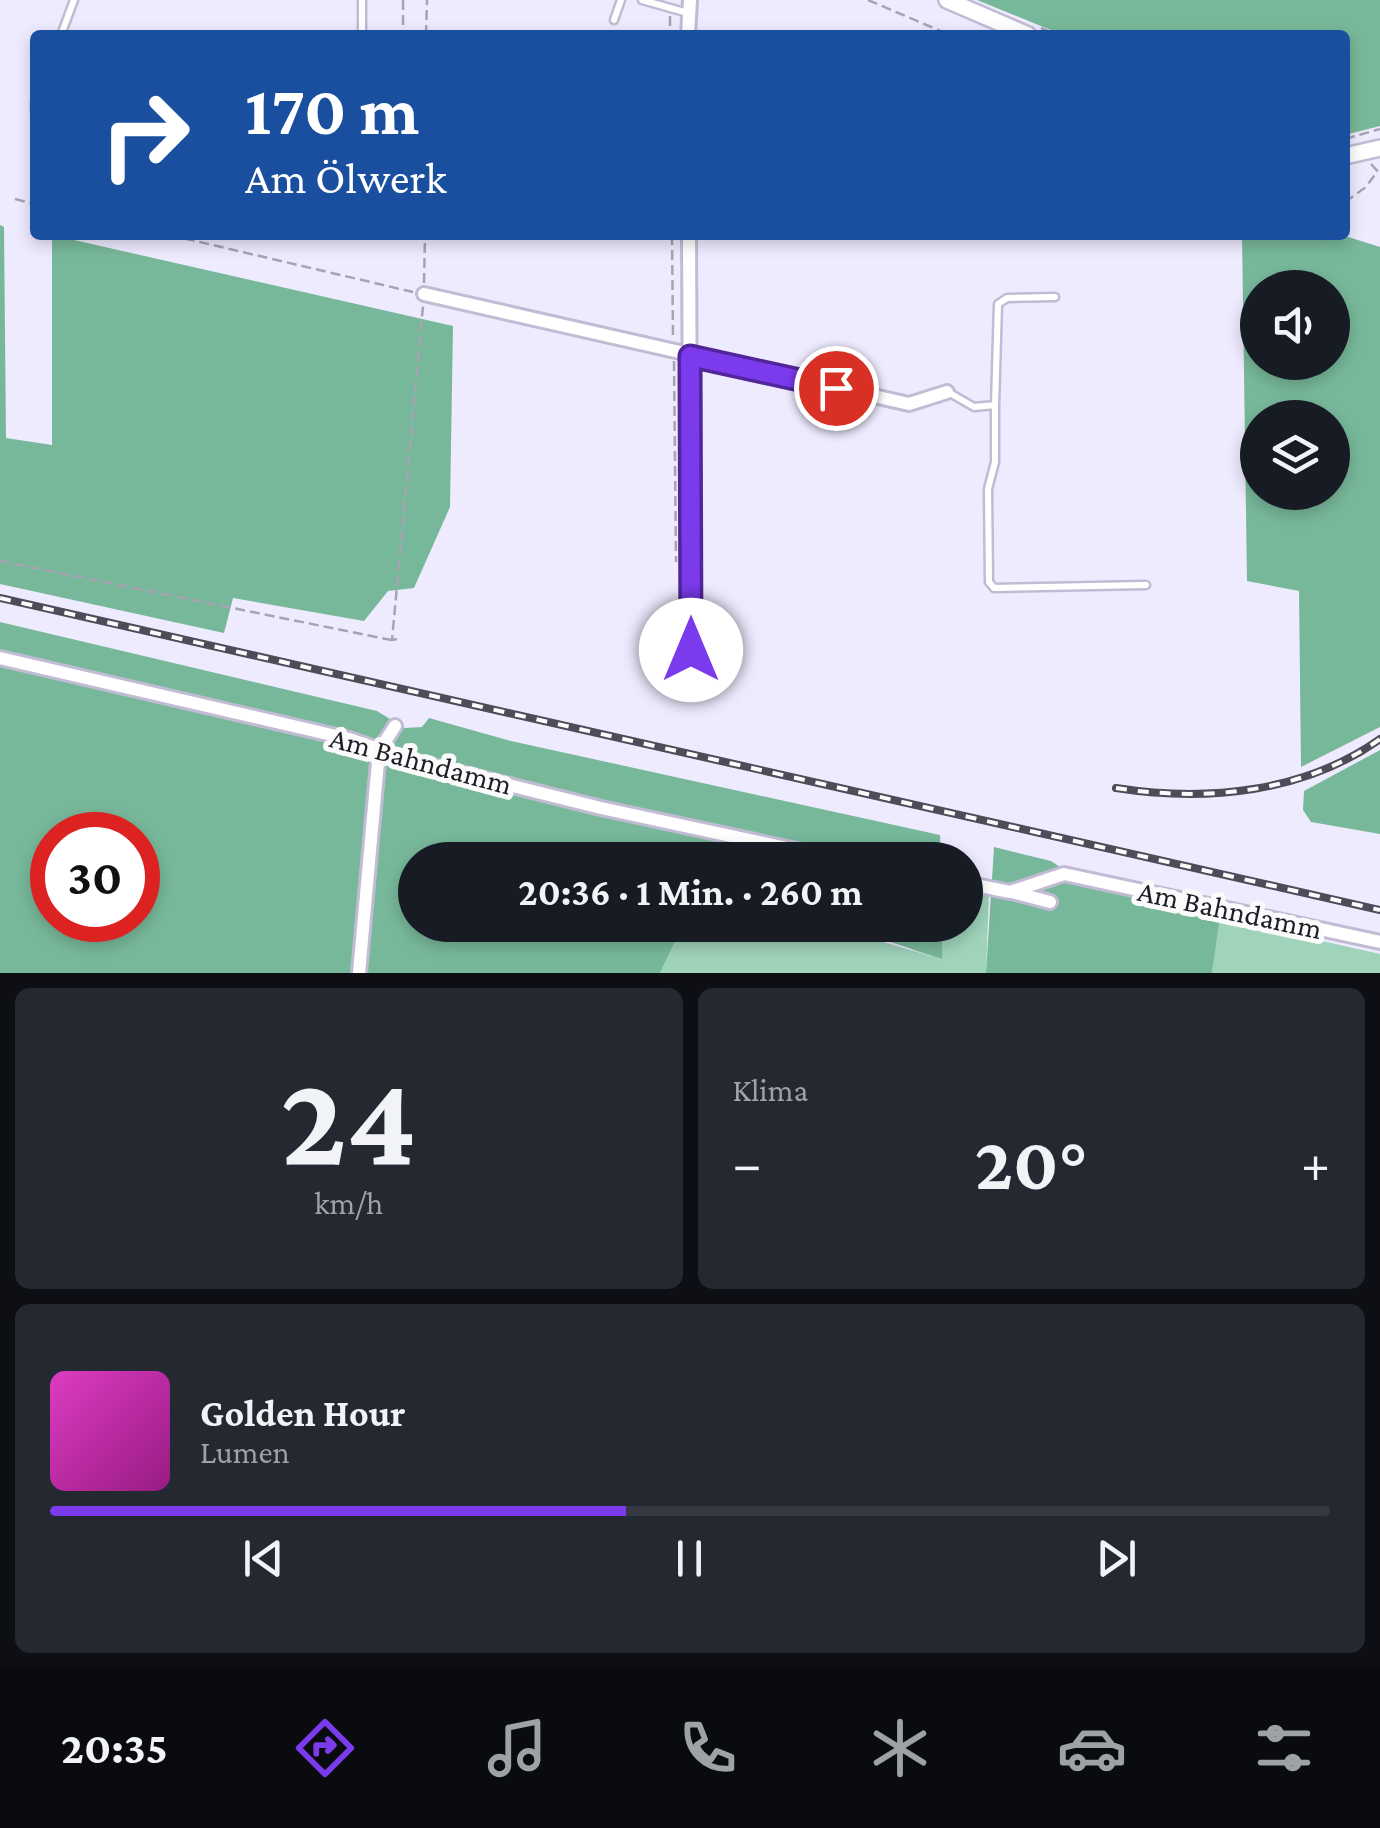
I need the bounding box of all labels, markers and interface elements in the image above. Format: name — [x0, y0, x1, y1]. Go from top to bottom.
icon: right — [80, 70, 210, 200]
text: 170 m — [245, 71, 419, 149]
text: Am Ölwerk — [245, 153, 447, 203]
map controls — [1240, 270, 1350, 510]
button: sound — [1240, 270, 1350, 380]
pin — [794, 346, 879, 431]
icon: arrive — [809, 361, 864, 416]
button: layers — [1240, 400, 1350, 510]
position arrow — [639, 598, 743, 702]
street label: Am Bahndamm — [326, 720, 516, 801]
speed limit sign: 30 — [30, 812, 160, 942]
text: 20:36 · 1 Min. · 260 m — [518, 871, 863, 913]
street label: Am Bahndamm — [1135, 874, 1325, 945]
text: 24 — [281, 1047, 417, 1192]
text: Klima — [733, 1072, 808, 1108]
text: 20° — [975, 1122, 1088, 1205]
text: − — [733, 1133, 762, 1194]
text: + — [1301, 1133, 1330, 1194]
text: km/h — [314, 1185, 383, 1221]
text: Golden Hour — [200, 1392, 406, 1434]
text: Lumen — [200, 1434, 290, 1470]
icon: previous — [236, 1531, 291, 1586]
icon: pause — [662, 1531, 717, 1586]
icon: next — [1089, 1531, 1144, 1586]
icon: directions — [290, 1713, 360, 1783]
icon: music — [482, 1713, 552, 1783]
icon: phone — [673, 1713, 743, 1783]
icon: climate — [865, 1713, 935, 1783]
icon: car — [1057, 1713, 1127, 1783]
icon: filters — [1249, 1713, 1319, 1783]
text: 20:35 — [61, 1723, 168, 1773]

